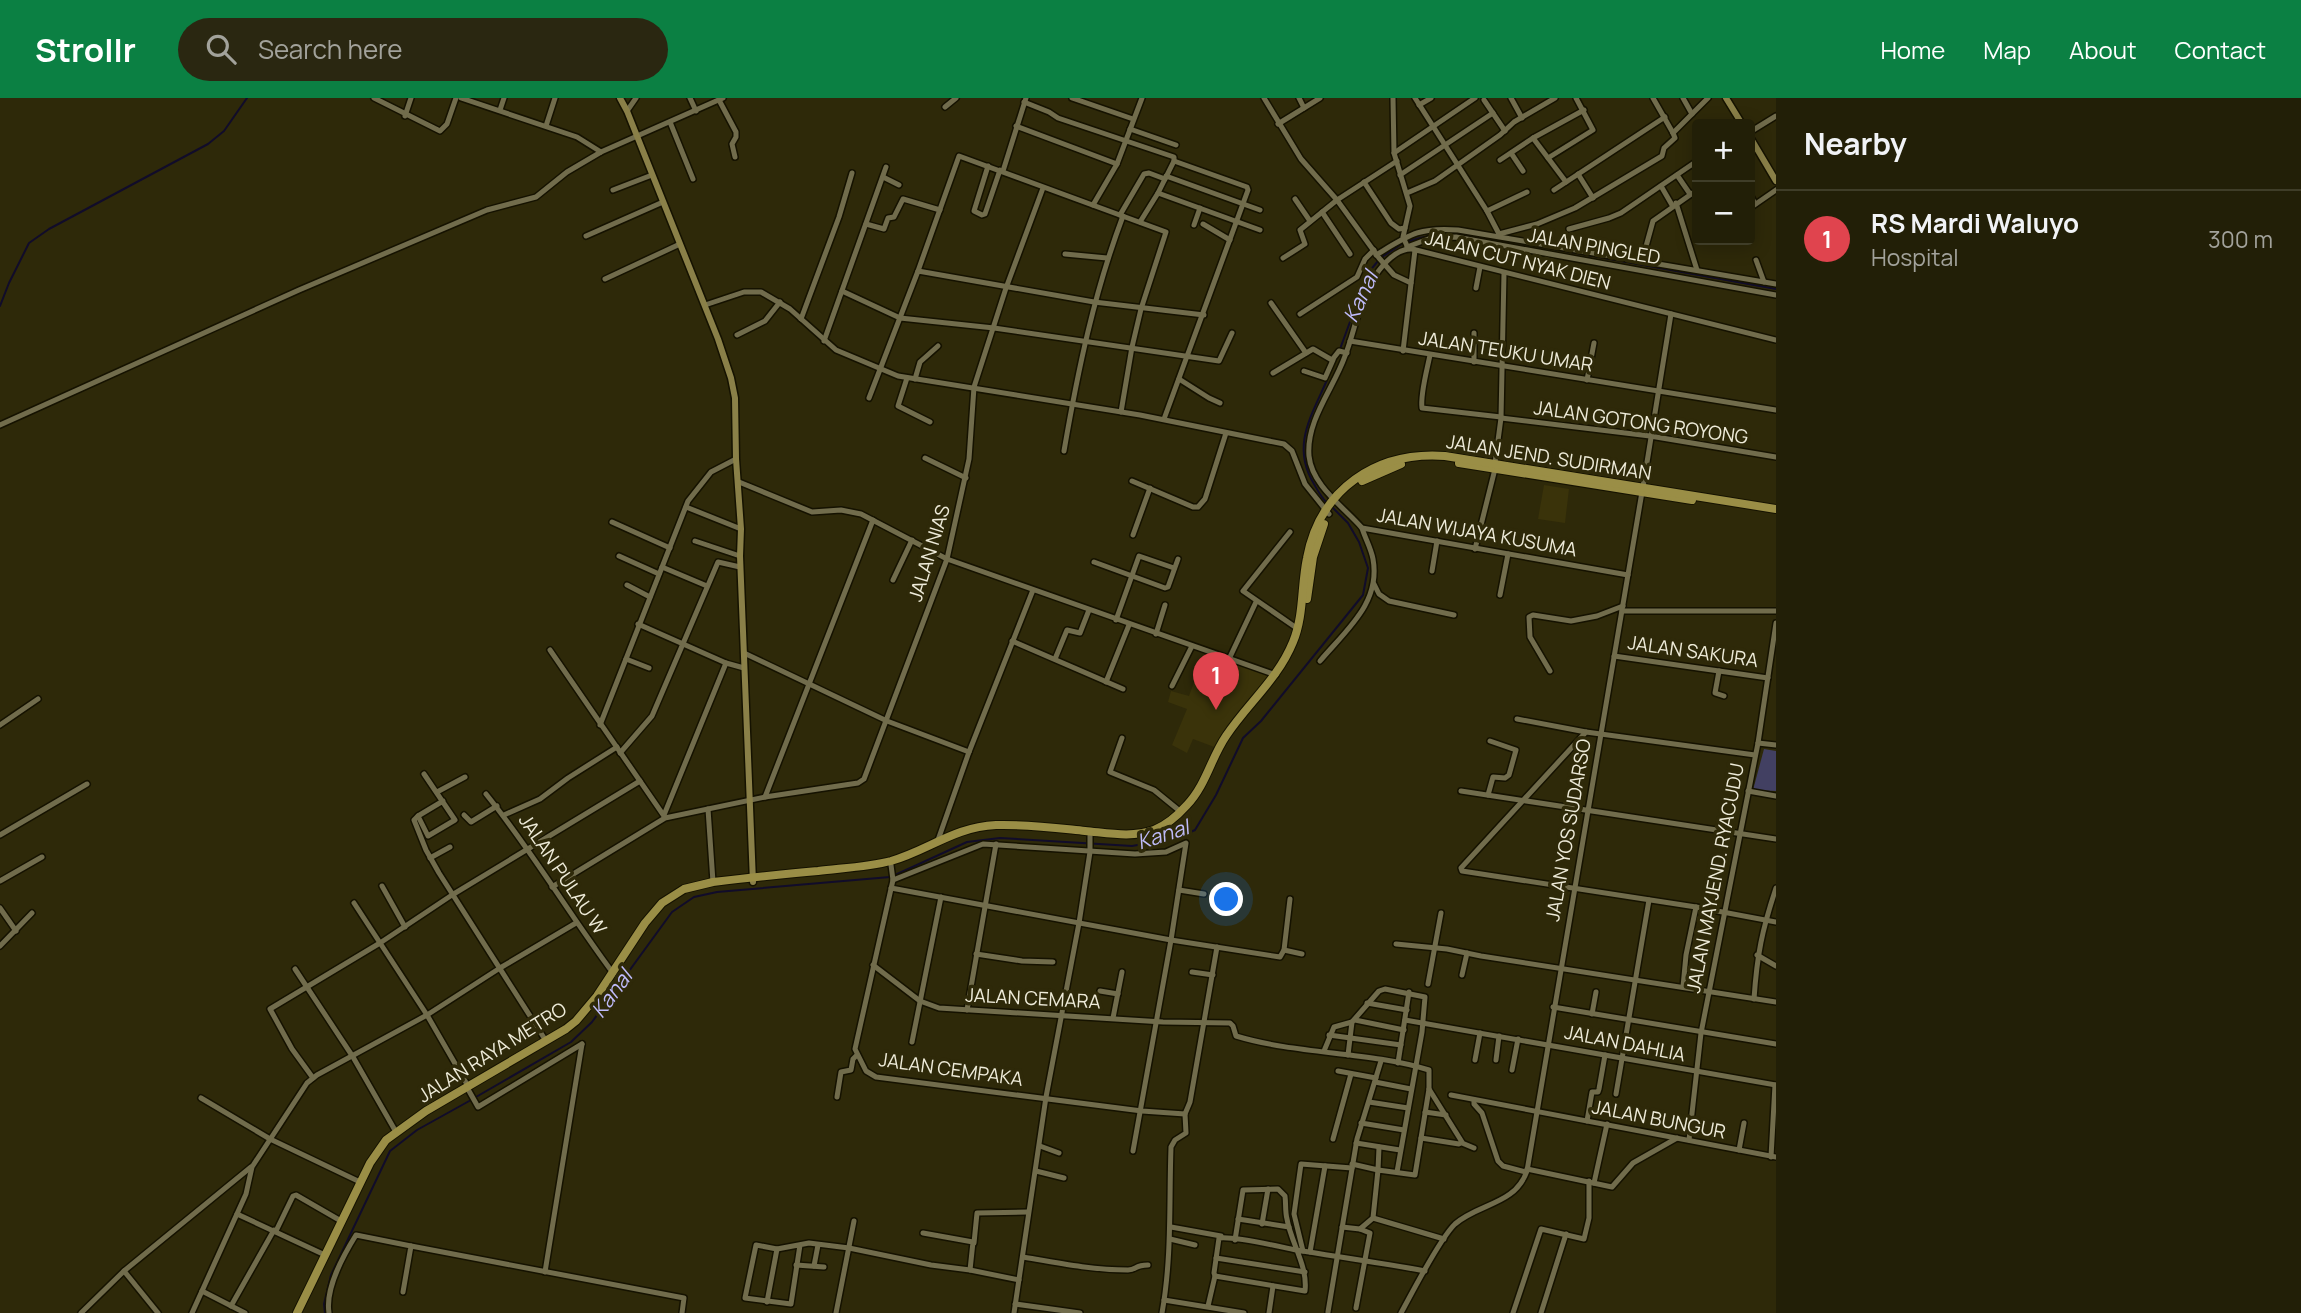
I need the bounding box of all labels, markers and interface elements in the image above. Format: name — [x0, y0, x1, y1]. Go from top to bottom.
search box — [178, 18, 668, 81]
text: Strollr — [35, 27, 136, 72]
icon: search — [202, 30, 240, 68]
text: Search here — [258, 31, 402, 67]
text: Home — [1880, 33, 1945, 66]
text: Map — [1983, 33, 2031, 66]
text: About — [2069, 33, 2137, 66]
text: Contact — [2175, 33, 2266, 66]
map controls — [1692, 119, 1755, 245]
button: + — [1692, 119, 1755, 182]
text: Nearby — [1804, 123, 1907, 164]
button: − — [1692, 182, 1755, 245]
text: RS Mardi Waluyo — [1871, 205, 2079, 241]
street label: JALAN PINGLED — [1525, 222, 1663, 270]
text: 1 — [1822, 223, 1832, 255]
text: 300 m — [2208, 223, 2273, 255]
street label: JALAN CUT NYAK DIEN — [1422, 224, 1614, 296]
text: Hospital — [1871, 241, 1959, 273]
water label: Kanal — [1336, 264, 1385, 327]
street label: JALAN TEUKU UMAR — [1417, 324, 1595, 378]
street label: JALAN GOTONG ROYONG — [1532, 394, 1750, 450]
street label: JALAN JEND. SUDIRMAN — [1445, 428, 1653, 486]
street label: JALAN NIAS — [902, 501, 956, 605]
street label: JALAN WIJAYA KUSUMA — [1375, 502, 1579, 562]
street label: JALAN SAKURA — [1626, 629, 1760, 673]
pin: 1 — [1193, 652, 1239, 710]
street label: JALAN YOS SUDARSO — [1539, 736, 1597, 923]
street label: JALAN MAYJEND. RYACUDU — [1680, 761, 1750, 995]
street label: JALAN PULAU W — [513, 809, 613, 940]
water label: Kanal — [1133, 812, 1195, 856]
your location — [1209, 882, 1243, 916]
water label: Kanal — [584, 961, 640, 1023]
street label: JALAN CEMARA — [965, 981, 1101, 1015]
street label: JALAN RAYA METRO — [413, 996, 572, 1108]
street label: JALAN DAHLIA — [1562, 1019, 1688, 1067]
street label: JALAN CEMPAKA — [877, 1046, 1025, 1092]
street label: JALAN BUNGUR — [1590, 1093, 1728, 1145]

